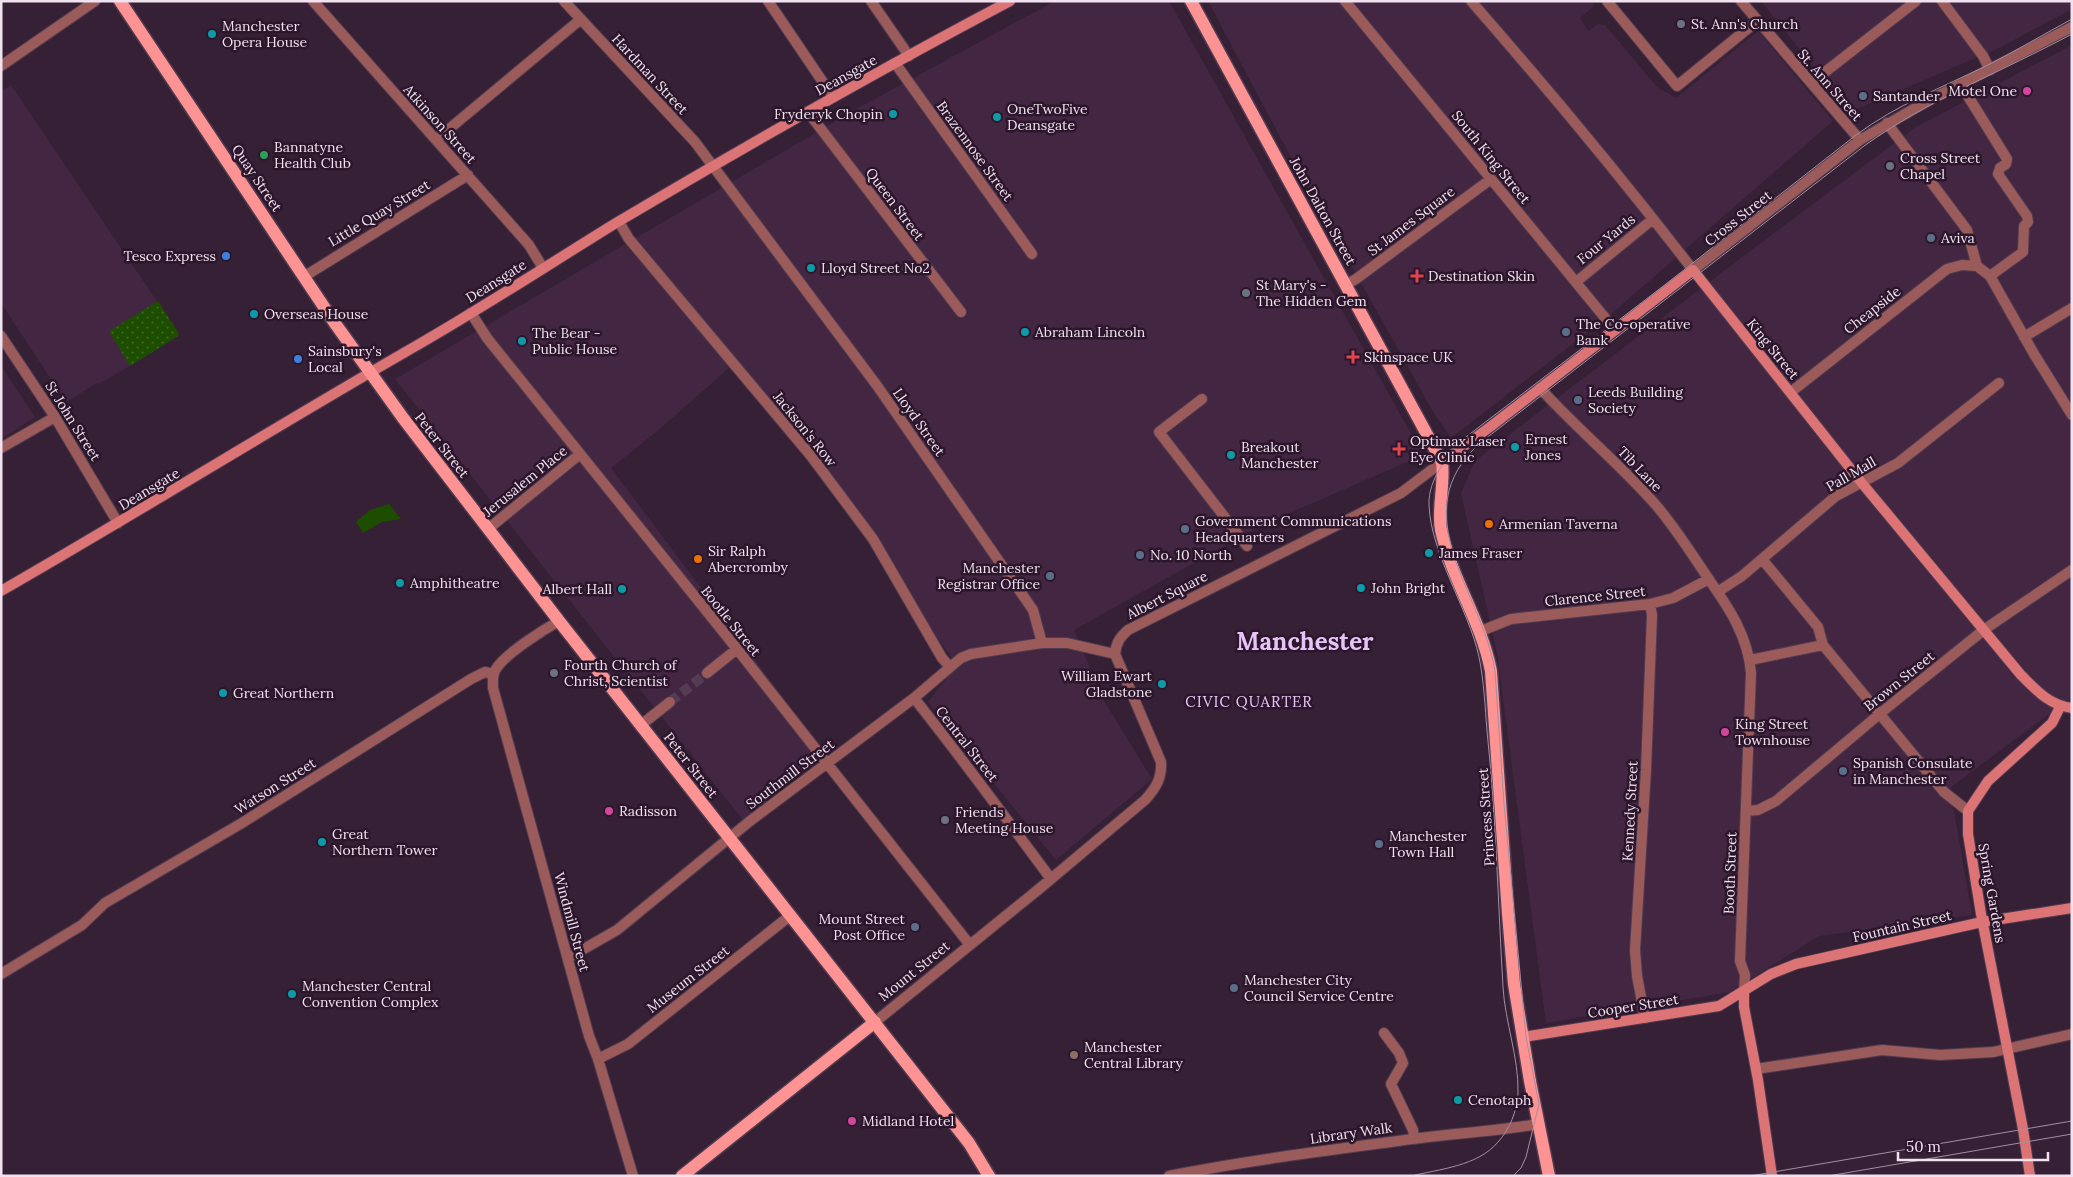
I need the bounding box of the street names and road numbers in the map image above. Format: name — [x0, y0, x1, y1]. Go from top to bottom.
street label: Hardman Street — [608, 30, 692, 119]
street label: St. Ann Street — [1794, 45, 1867, 125]
street label: Deansgate — [812, 50, 880, 99]
street label: Atkinson Street — [399, 80, 481, 168]
street label: Brazennose Street — [933, 98, 1018, 205]
street label: South King Street — [1448, 107, 1535, 208]
street label: Quay Street — [228, 141, 286, 216]
street label: John Dalton Street — [1285, 153, 1360, 269]
street label: Queen Street — [862, 164, 929, 244]
street label: Little Quay Street — [325, 175, 434, 250]
street label: St James Square — [1364, 182, 1459, 260]
street label: Cross Street — [1701, 186, 1776, 250]
street label: Four Yards — [1573, 210, 1639, 268]
street label: Deansgate — [462, 255, 530, 307]
street label: Cheapside — [1840, 282, 1905, 338]
street label: King Street — [1743, 315, 1803, 384]
street label: St John Street — [41, 378, 105, 465]
street label: Lloyd Street — [889, 384, 949, 460]
street label: Jackson's Row — [769, 387, 841, 471]
street label: Peter Street — [411, 409, 474, 482]
street label: Jerusalem Place — [479, 441, 571, 521]
street label: Tib Lane — [1614, 442, 1666, 496]
street label: Pall Mall — [1823, 452, 1879, 495]
street label: Deansgate — [115, 464, 183, 514]
street label: Albert Square — [1122, 567, 1211, 624]
street label: Bootle Street — [697, 582, 765, 660]
street label: Clarence Street — [1544, 582, 1647, 610]
street label: Brown Street — [1860, 647, 1938, 715]
street label: Central Street — [932, 702, 1003, 786]
street label: Peter Street — [660, 729, 723, 802]
street label: Southmill Street — [742, 735, 838, 813]
street label: Watson Street — [231, 754, 319, 818]
street label: Kennedy Street — [1618, 760, 1642, 862]
street label: Princess Street — [1474, 767, 1498, 867]
street label: Booth Street — [1720, 831, 1740, 914]
street label: Spring Gardens — [1974, 842, 2010, 944]
street label: Windmill Street — [550, 870, 594, 974]
street label: Fountain Street — [1851, 906, 1954, 946]
street label: Mount Street — [875, 936, 954, 1005]
street label: Museum Street — [643, 941, 733, 1017]
street label: Cooper Street — [1586, 990, 1680, 1022]
street label: Library Walk — [1309, 1118, 1394, 1148]

